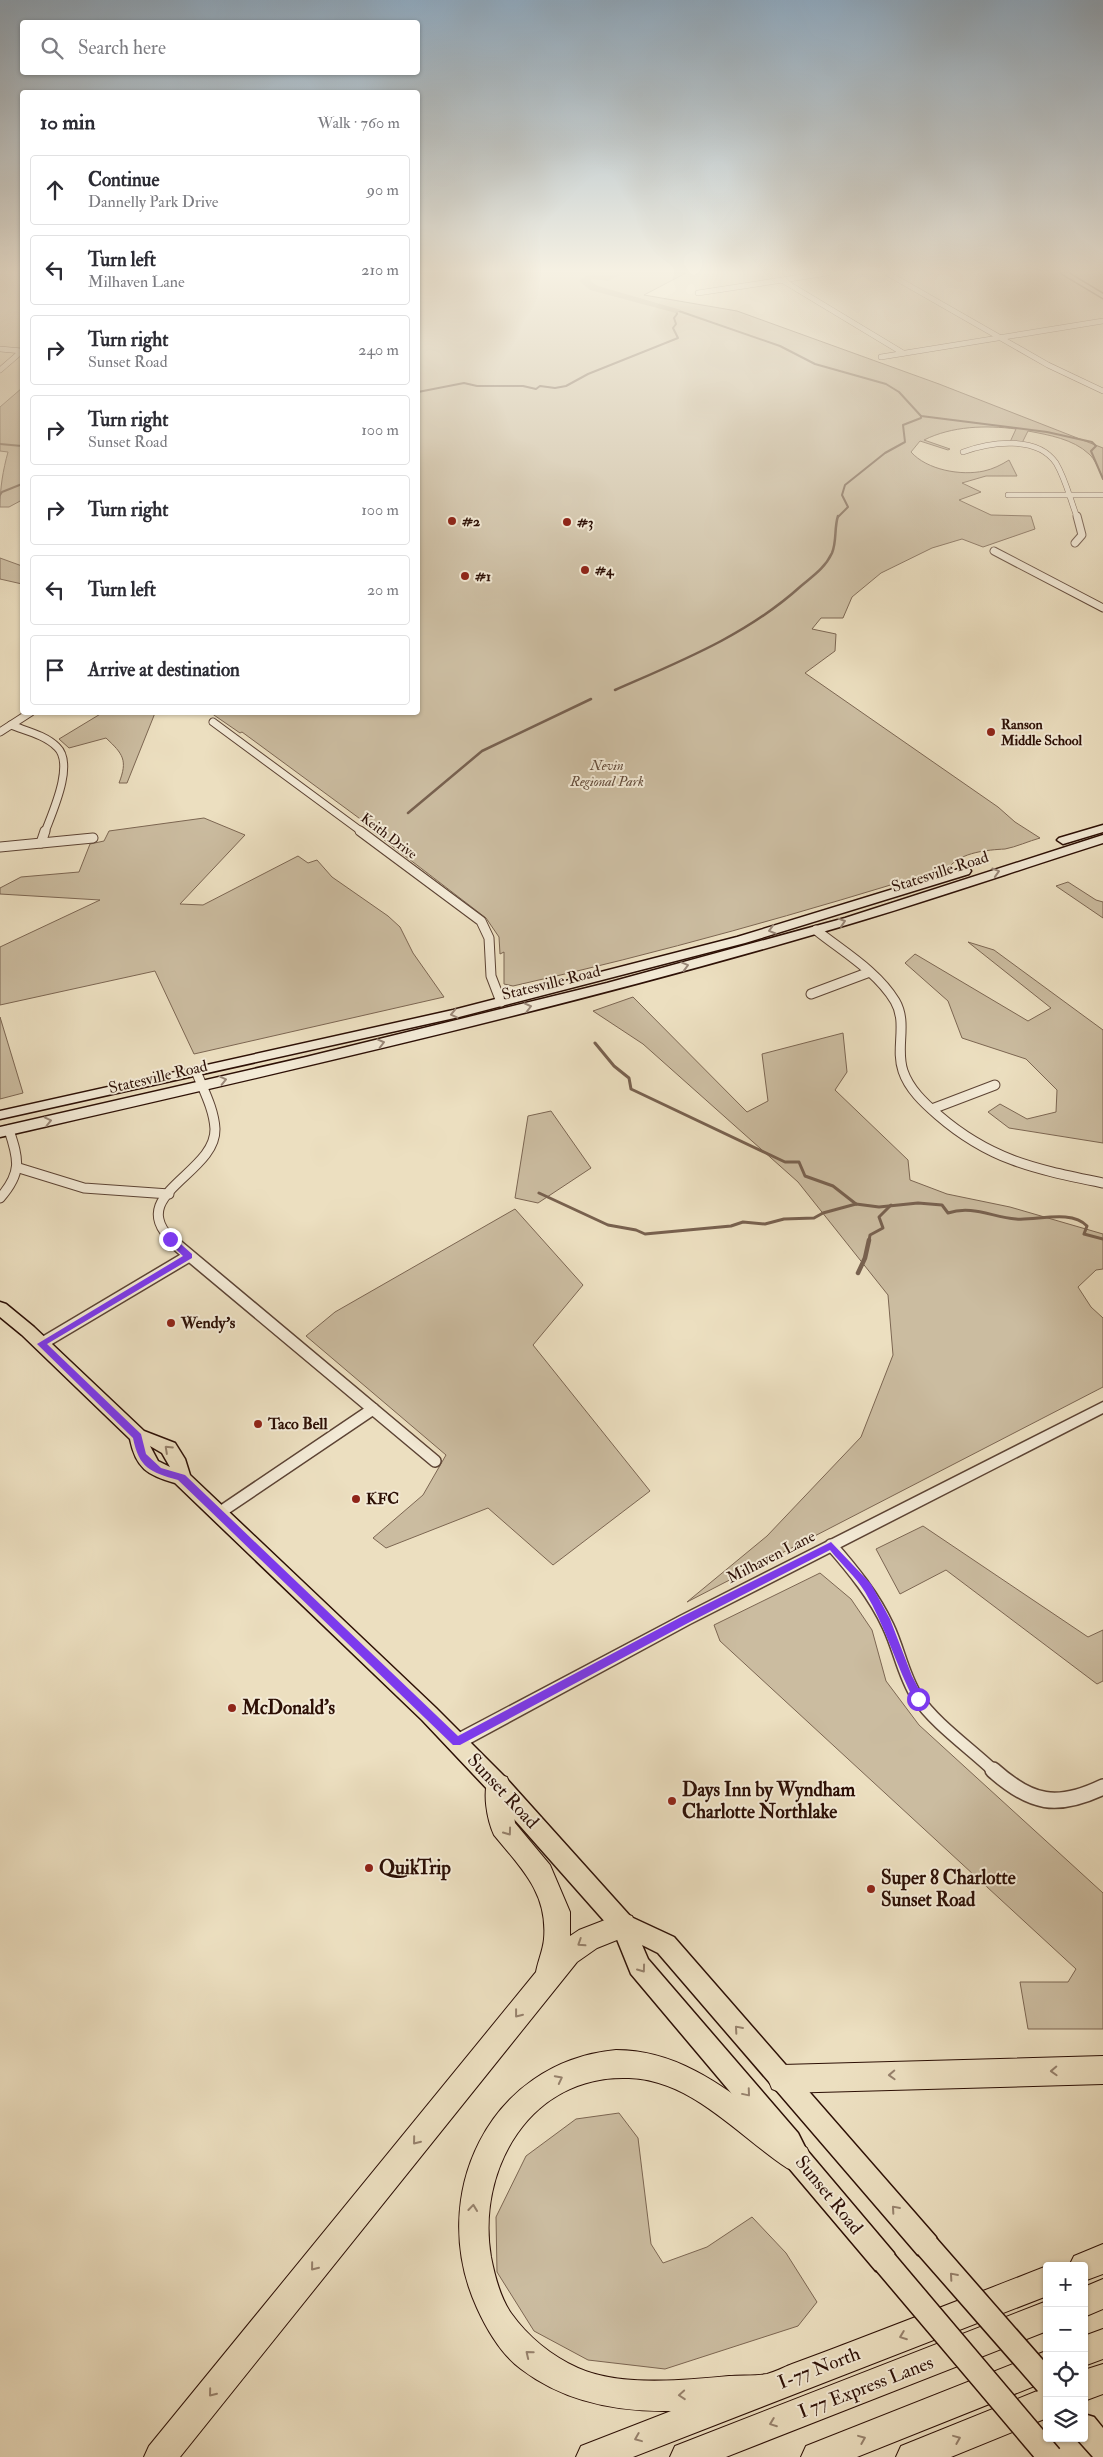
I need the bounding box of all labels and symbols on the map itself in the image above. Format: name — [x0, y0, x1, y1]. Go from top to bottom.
place label: #2 — [462, 513, 480, 530]
place label: #3 — [577, 514, 593, 531]
marker: #2 — [446, 515, 458, 527]
marker: #3 — [561, 516, 573, 528]
place label: #4 — [595, 562, 615, 579]
marker: #4 — [579, 564, 591, 576]
place label: #1 — [475, 568, 491, 585]
marker: #1 — [459, 570, 471, 582]
place label: Ranson Middle School — [1000, 716, 1082, 749]
marker: Ranson Middle School — [985, 726, 997, 738]
park label: Nevin Regional Park — [569, 757, 644, 790]
street label: Keith Drive — [358, 809, 421, 863]
street label: Statesville Road — [889, 847, 991, 897]
one-way arrow — [992, 868, 1000, 878]
one-way arrow — [837, 918, 845, 928]
one-way arrow — [769, 925, 777, 935]
street label: Statesville Road — [500, 961, 602, 1005]
one-way arrow — [681, 961, 690, 972]
one-way arrow — [523, 1002, 531, 1012]
one-way arrow — [449, 1008, 458, 1019]
one-way arrow — [377, 1038, 386, 1049]
street label: Statesville Road — [107, 1056, 209, 1098]
one-way arrow — [218, 1075, 227, 1086]
one-way arrow — [43, 1116, 52, 1127]
route end — [159, 1228, 182, 1251]
place label: Wendy's — [180, 1313, 236, 1334]
marker: Wendy's — [165, 1317, 177, 1329]
place label: Taco Bell — [267, 1414, 328, 1434]
marker: Taco Bell — [252, 1418, 264, 1430]
one-way arrow — [165, 1446, 174, 1455]
place label: KFC — [366, 1489, 399, 1509]
marker: KFC — [350, 1493, 362, 1505]
street label: Milhaven Lane — [723, 1526, 819, 1588]
route start — [907, 1688, 930, 1711]
place label: McDonald's — [241, 1696, 336, 1720]
marker: McDonald's — [226, 1702, 238, 1714]
street label: Sunset Road — [462, 1748, 544, 1834]
place label: Days Inn by Wyndham Charlotte Northlake — [682, 1778, 856, 1824]
marker: Days Inn by Wyndham Charlotte Northlake — [666, 1795, 678, 1807]
one-way arrow — [502, 1826, 511, 1836]
place label: QuikTrip — [379, 1856, 451, 1881]
marker: QuikTrip — [363, 1862, 375, 1874]
place label: Super 8 Charlotte Sunset Road — [881, 1866, 1016, 1912]
marker: Super 8 Charlotte Sunset Road — [865, 1883, 877, 1895]
one-way arrow — [577, 1937, 586, 1947]
one-way arrow — [637, 1963, 645, 1972]
one-way arrow — [516, 2008, 524, 2017]
one-way arrow — [735, 2025, 744, 2034]
one-way arrow — [1050, 2066, 1058, 2076]
one-way arrow — [888, 2070, 896, 2081]
one-way arrow — [553, 2075, 562, 2085]
one-way arrow — [742, 2087, 750, 2096]
one-way arrow — [414, 2135, 422, 2144]
street label: Sunset Road — [790, 2151, 868, 2240]
one-way arrow — [467, 2204, 478, 2212]
one-way arrow — [893, 2206, 901, 2215]
one-way arrow — [312, 2261, 320, 2270]
one-way arrow — [951, 2273, 959, 2282]
one-way arrow — [899, 2330, 908, 2340]
street label: I-77 North — [775, 2341, 864, 2395]
street label: I 77 Express Lanes — [795, 2350, 937, 2425]
one-way arrow — [526, 2352, 535, 2360]
one-way arrow — [208, 2388, 217, 2397]
one-way arrow — [678, 2389, 686, 2400]
one-way arrow — [769, 2417, 778, 2427]
one-way arrow — [635, 2433, 643, 2443]
one-way arrow — [952, 2434, 961, 2445]
one-way arrow — [858, 2435, 866, 2445]

